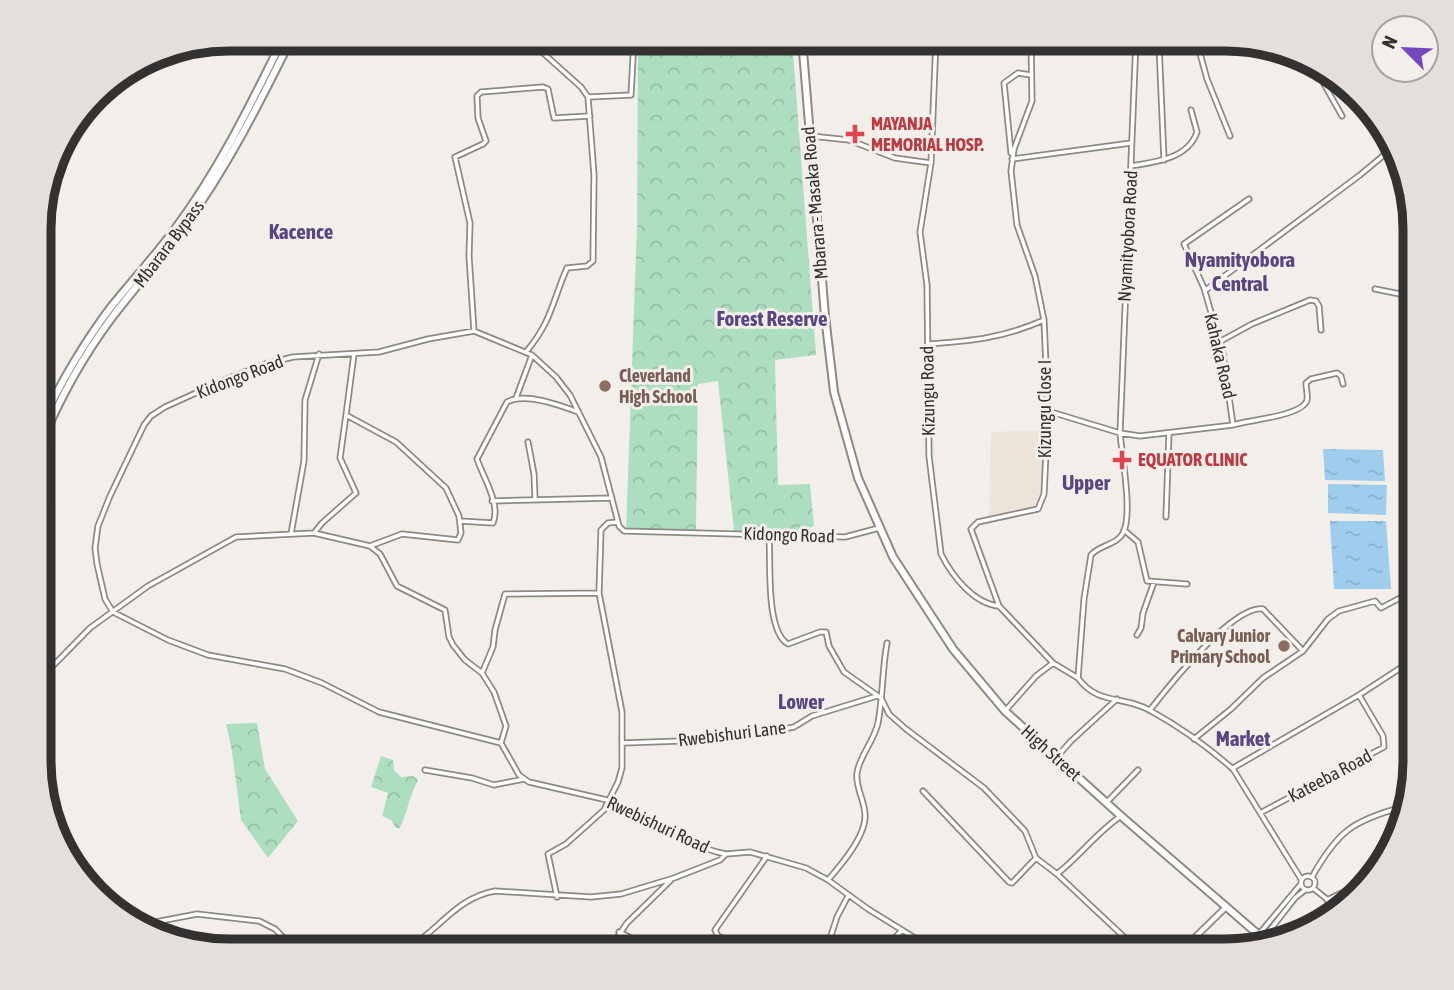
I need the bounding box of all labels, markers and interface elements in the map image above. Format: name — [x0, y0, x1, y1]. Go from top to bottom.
north arrow — [1370, 14, 1440, 84]
text: N — [1377, 32, 1402, 52]
place label: MAYANJA MEMORIAL HOSP. — [871, 113, 984, 155]
marker: MAYANJA MEMORIAL HOSP. — [845, 124, 865, 144]
street label: Mbarara - Masaka Road — [797, 126, 832, 280]
street label: Nyamityobora Road — [1114, 170, 1141, 302]
street label: Mbarara Bypass — [129, 196, 208, 291]
district label: Kacence — [269, 219, 333, 243]
district label: Nyamityobora Central — [1185, 247, 1295, 295]
district label: Forest Reserve — [716, 306, 828, 330]
street label: Kahaka Road — [1200, 311, 1241, 401]
street label: Kizungu Road — [916, 346, 939, 436]
street label: Kidongo Road — [193, 350, 286, 403]
street label: Kizungu Close I — [1034, 360, 1055, 458]
place label: Cleverland High School — [619, 365, 697, 407]
marker: Cleverland High School — [597, 378, 613, 394]
place label: EQUATOR CLINIC — [1138, 449, 1247, 470]
marker: EQUATOR CLINIC — [1112, 450, 1132, 470]
district label: Upper — [1062, 470, 1111, 494]
street label: Kidongo Road — [743, 522, 835, 547]
place label: Calvary Junior Primary School — [1171, 625, 1271, 667]
marker: Calvary Junior Primary School — [1276, 638, 1292, 654]
district label: Lower — [778, 689, 825, 713]
street label: Rwebishuri Lane — [677, 716, 787, 751]
street label: High Street — [1017, 720, 1085, 785]
district label: Market — [1216, 726, 1270, 750]
street label: Kateeba Road — [1284, 745, 1375, 806]
street label: Rwebishuri Road — [604, 792, 713, 857]

